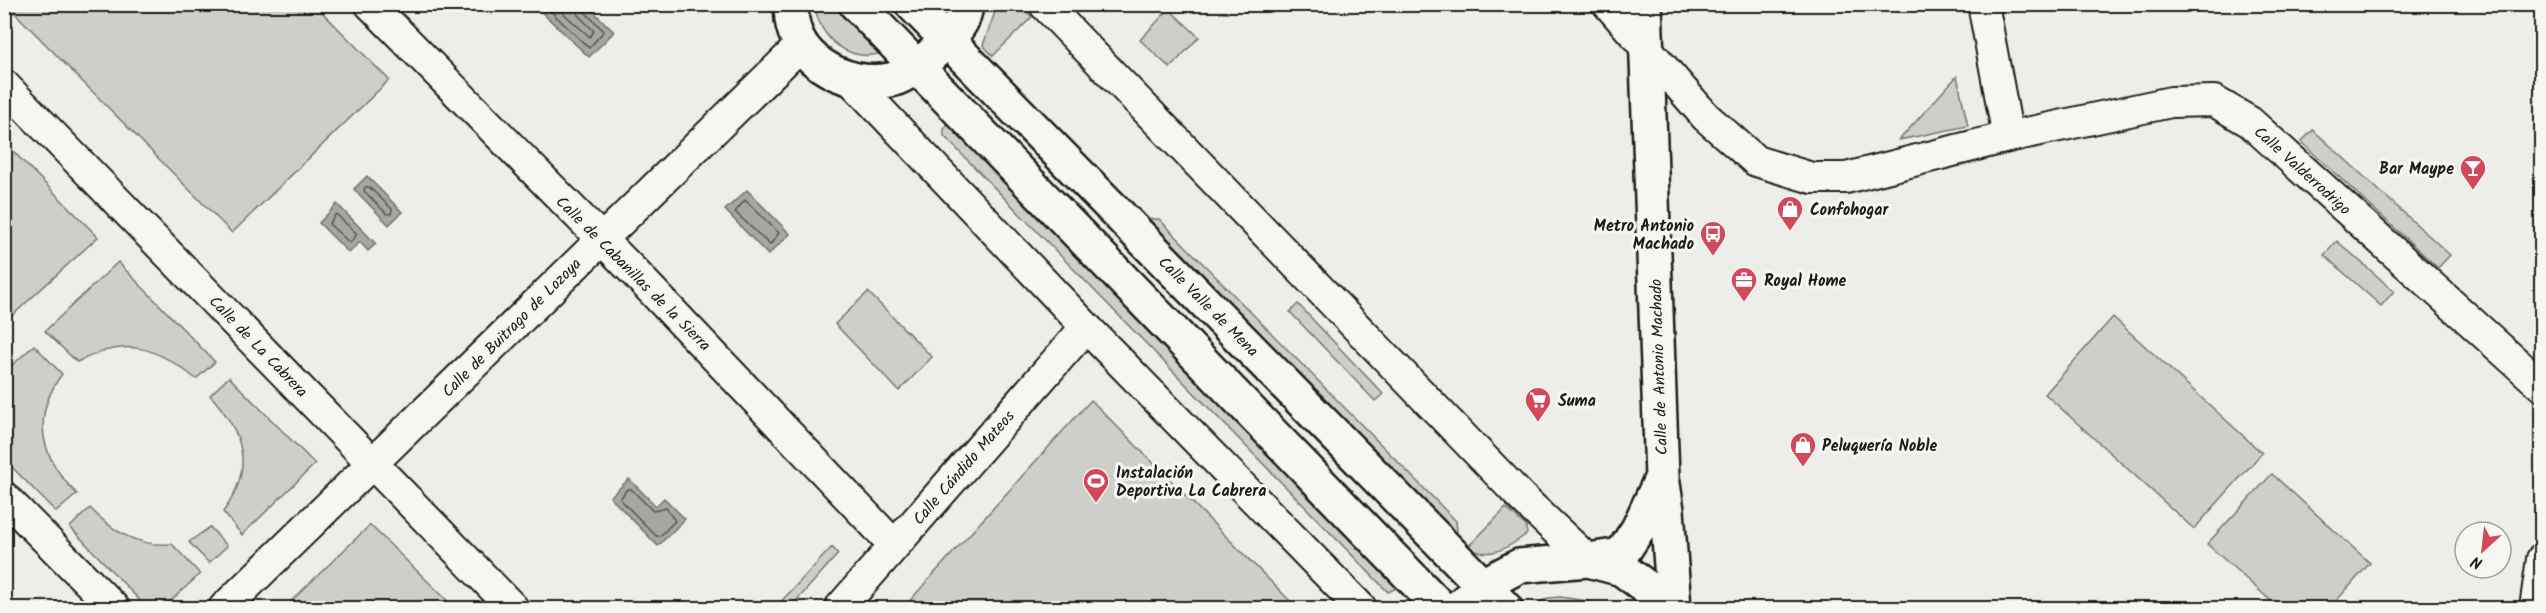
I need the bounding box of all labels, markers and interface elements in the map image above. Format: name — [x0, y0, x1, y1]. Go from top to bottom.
street label: Calle Valderrodrigo — [2248, 121, 2356, 222]
bar icon: Bar Maype — [2458, 153, 2488, 191]
place label: Bar Maype — [2379, 157, 2454, 182]
street label: Calle de Cabanillas de la Sierra — [549, 191, 716, 358]
shop icon: Confohogar — [1775, 194, 1805, 232]
place label: Confohogar — [1810, 198, 1889, 223]
place label: Metro Antonio Machado — [1594, 214, 1694, 257]
bus stop icon: Metro Antonio Machado — [1698, 219, 1728, 257]
street label: Calle Valle de Mena — [1152, 251, 1264, 363]
street label: Calle de Buitrago de Lozoya — [436, 252, 588, 404]
office icon: Royal Home — [1729, 265, 1759, 303]
place label: Royal Home — [1764, 269, 1847, 294]
street label: Calle de Antonio Machado — [1644, 278, 1675, 456]
street label: Calle de La Cabrera — [203, 290, 313, 404]
supermarket icon: Suma — [1523, 385, 1553, 423]
place label: Suma — [1558, 389, 1596, 414]
street label: Calle Cándido Mateos — [907, 405, 1021, 531]
shop icon: Peluquería Noble — [1788, 430, 1818, 468]
place label: Peluquería Noble — [1822, 434, 1938, 459]
place label: Instalación Deportiva La Cabrera — [1116, 461, 1266, 504]
sports icon: Instalación Deportiva La Cabrera — [1081, 466, 1111, 504]
north arrow — [2453, 520, 2513, 580]
text: N — [2467, 549, 2487, 575]

